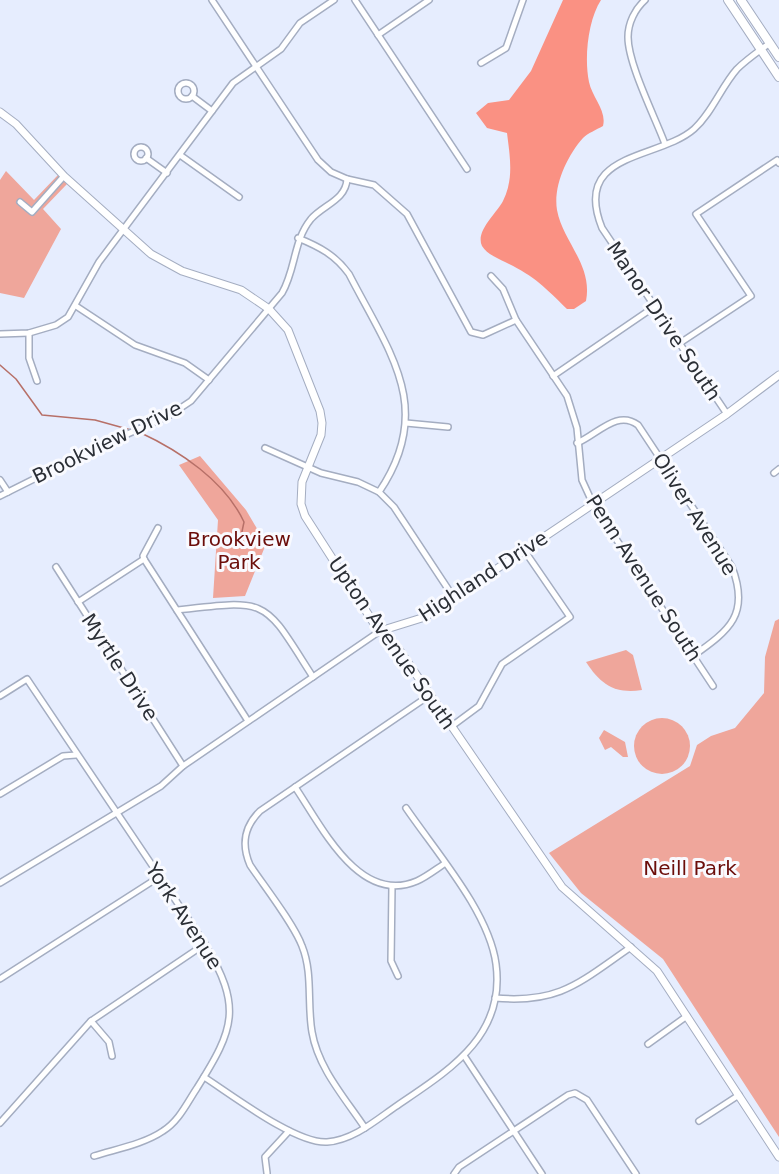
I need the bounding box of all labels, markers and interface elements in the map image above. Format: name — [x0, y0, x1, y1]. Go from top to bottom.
street label: Manor Drive South — [602, 237, 726, 405]
street label: Brookview Drive — [28, 395, 186, 489]
street label: Oliver Avenue — [648, 448, 742, 580]
street label: Penn Avenue South — [581, 490, 707, 666]
street label: Highland Drive — [414, 525, 552, 627]
park label: Brookview Park — [187, 527, 291, 574]
street label: Upton Avenue South — [323, 552, 461, 734]
street label: Myrtle Drive — [77, 609, 163, 725]
park label: Neill Park — [643, 856, 737, 880]
street label: York Avenue — [140, 857, 227, 974]

